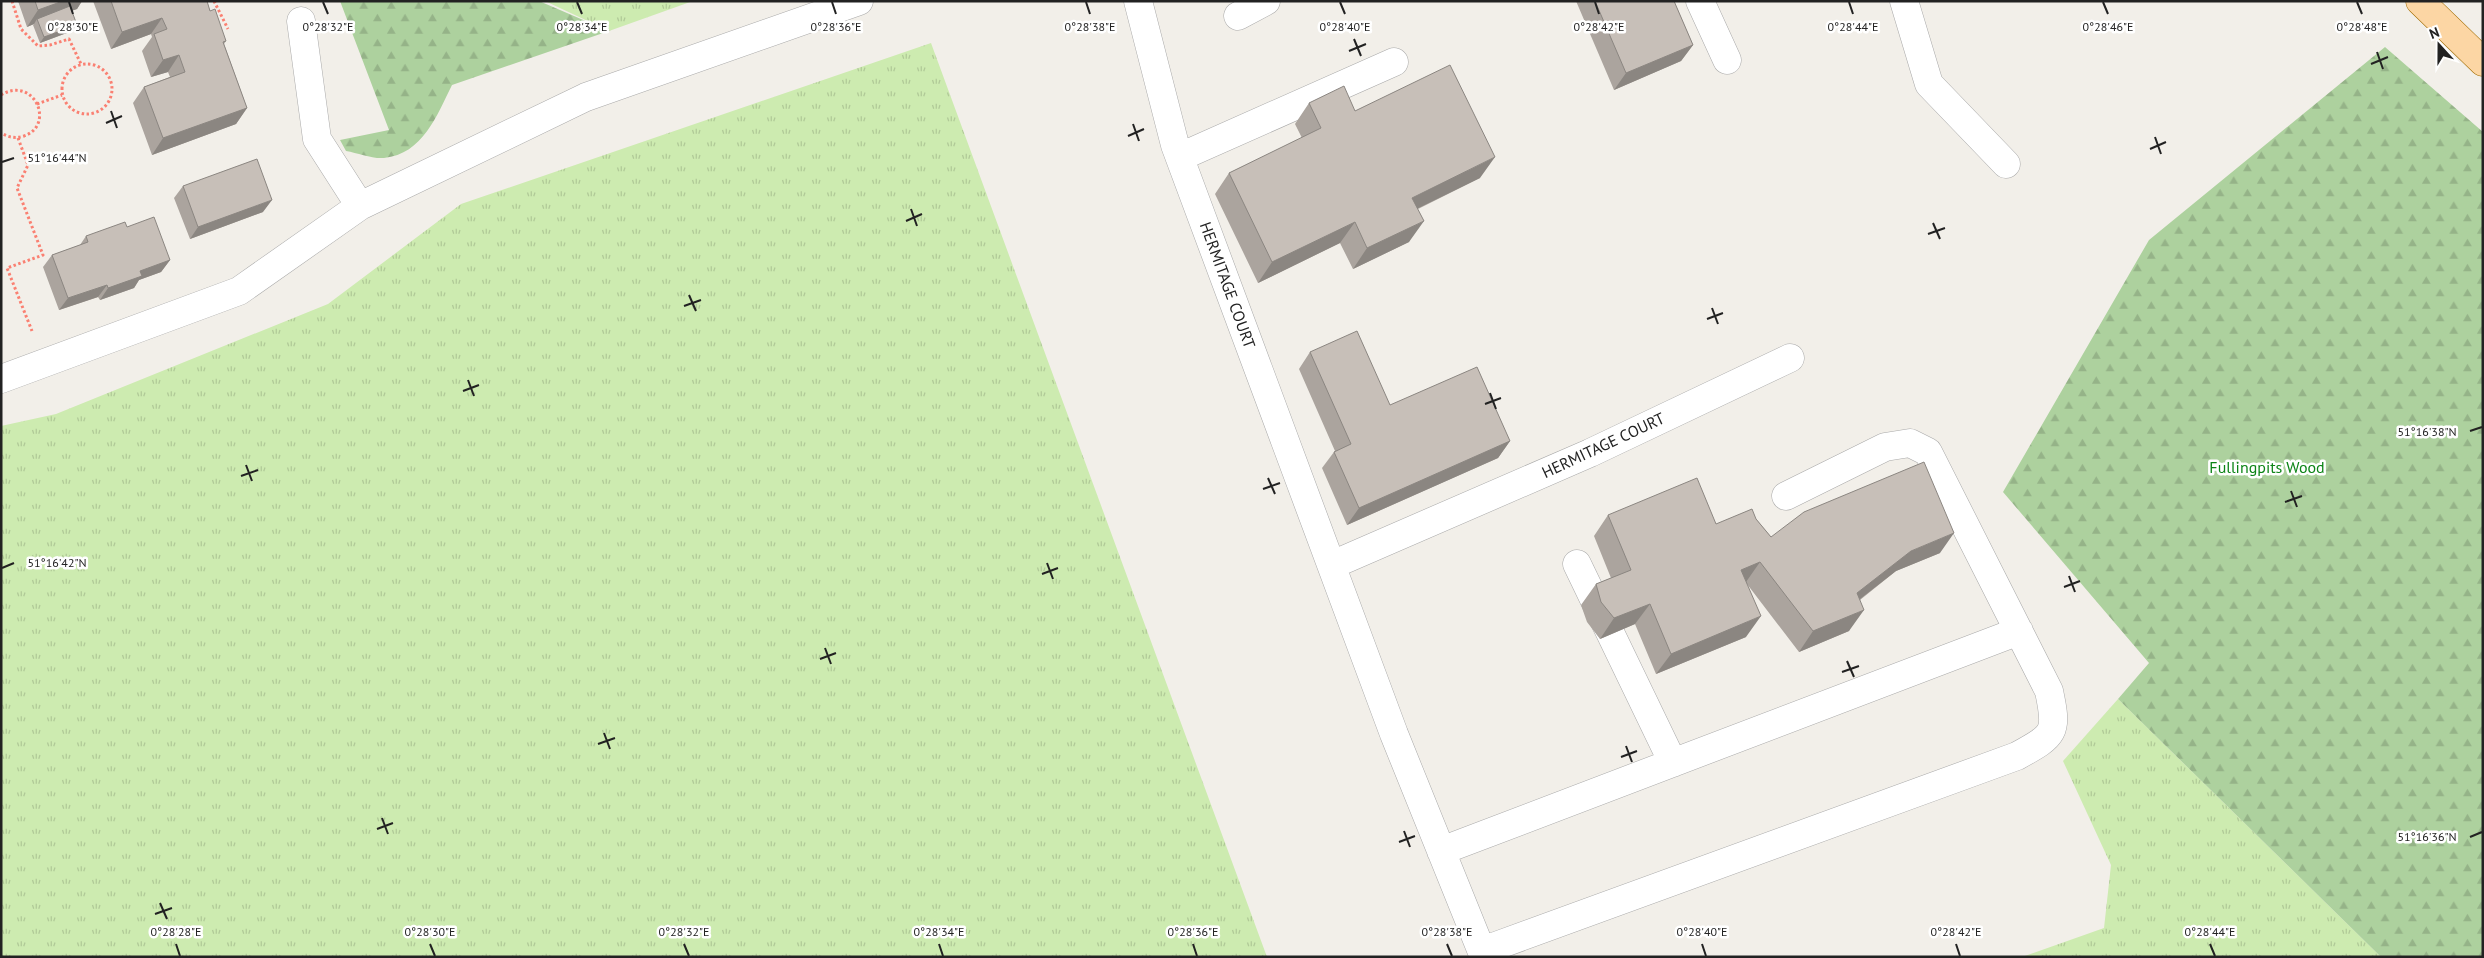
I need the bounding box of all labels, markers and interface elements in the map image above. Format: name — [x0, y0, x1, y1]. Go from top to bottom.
text: 0°28'30"E — [48, 19, 98, 34]
text: 0°28'32"E — [303, 19, 353, 34]
text: 0°28'34"E — [557, 19, 607, 34]
text: 0°28'36"E — [811, 19, 861, 34]
text: 0°28'38"E — [1065, 19, 1115, 34]
text: 0°28'40"E — [1320, 19, 1370, 34]
text: 0°28'42"E — [1574, 19, 1624, 34]
text: 0°28'44"E — [1828, 19, 1878, 34]
text: 0°28'46"E — [2083, 19, 2133, 34]
text: 0°28'48"E — [2337, 19, 2387, 34]
north arrow — [2414, 20, 2464, 70]
text: N — [2427, 23, 2442, 43]
text: 51°16'44"N — [27, 150, 87, 165]
street label: HERMITAGE COURT — [1196, 219, 1260, 351]
street label: HERMITAGE COURT — [1538, 408, 1668, 482]
text: 51°16'38"N — [2397, 424, 2457, 439]
park label: Fullingpits Wood — [2209, 457, 2325, 477]
text: 51°16'42"N — [27, 555, 87, 570]
text: 51°16'36"N — [2397, 829, 2457, 844]
text: 0°28'28"E — [151, 924, 201, 939]
text: 0°28'30"E — [405, 924, 455, 939]
text: 0°28'32"E — [659, 924, 709, 939]
text: 0°28'34"E — [914, 924, 964, 939]
text: 0°28'36"E — [1168, 924, 1218, 939]
text: 0°28'38"E — [1422, 924, 1472, 939]
text: 0°28'40"E — [1677, 924, 1727, 939]
text: 0°28'42"E — [1931, 924, 1981, 939]
text: 0°28'44"E — [2185, 924, 2235, 939]

